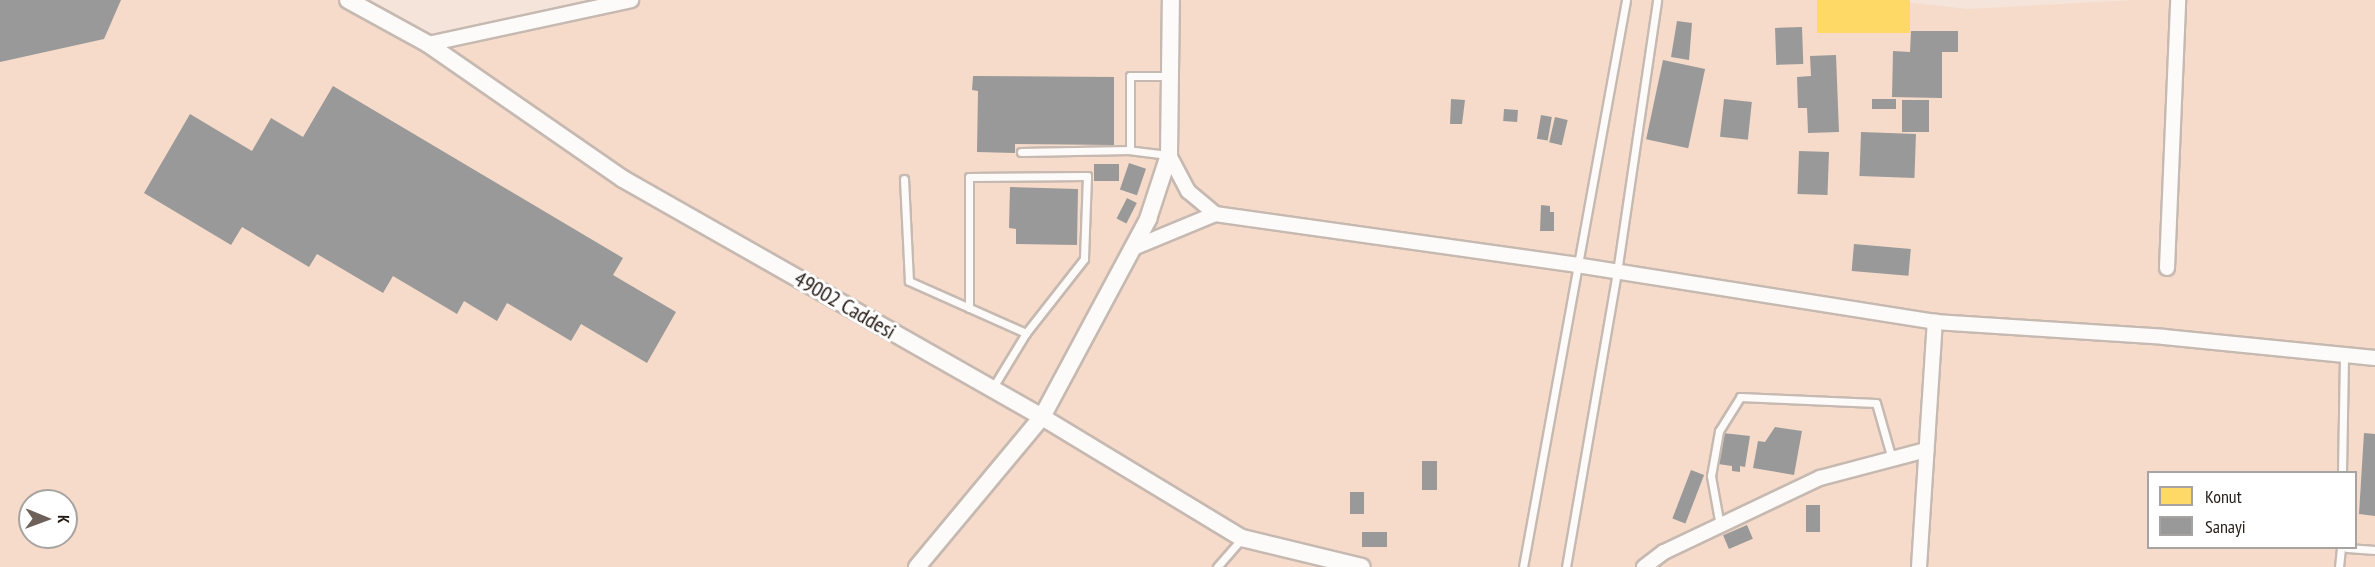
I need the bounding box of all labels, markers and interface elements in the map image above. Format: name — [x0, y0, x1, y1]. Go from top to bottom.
street label: 49002 Caddesi — [789, 265, 901, 345]
legend — [2147, 471, 2357, 549]
text: Konut — [2205, 485, 2242, 508]
north arrow — [18, 489, 78, 549]
text: K — [54, 515, 74, 524]
text: Sanayi — [2205, 515, 2246, 538]

